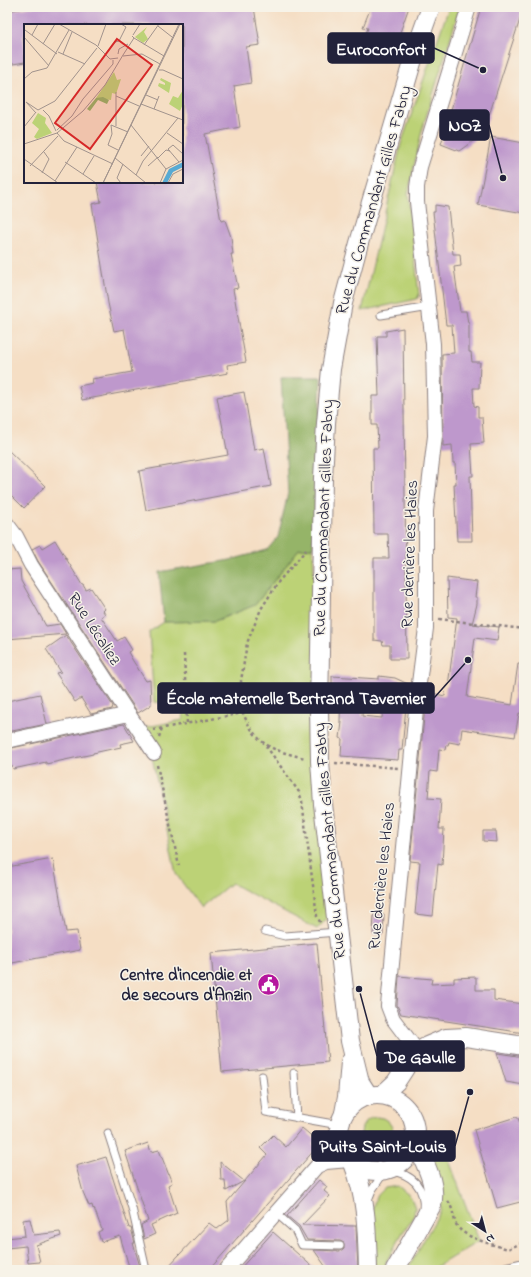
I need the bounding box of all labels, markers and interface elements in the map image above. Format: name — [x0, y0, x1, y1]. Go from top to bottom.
inset map — [24, 24, 183, 183]
callout: Euroconfort — [328, 33, 434, 63]
text: Euroconfort — [336, 38, 427, 64]
street label: Rue du Commandant Gilles Fabry — [329, 82, 420, 318]
callout: NOZ — [440, 110, 489, 140]
text: NOZ — [448, 114, 482, 140]
street label: Rue du Commandant Gilles Fabry — [307, 399, 342, 637]
street label: Rue derrière les Haies — [395, 479, 425, 629]
street label: Rue Lécaliez — [61, 588, 127, 671]
callout: École maternelle Bertrand Tavernier — [158, 683, 434, 713]
text: École maternelle Bertrand Tavernier — [166, 687, 426, 713]
street label: Rue du Commandant Gilles Fabry — [307, 722, 354, 960]
street label: Rue derrière les Haies — [362, 801, 402, 951]
place label: Centre d'incendie et de secours d'Anzin — [120, 963, 253, 1008]
public building icon: Centre d'incendie et de secours d'Anzin — [255, 972, 281, 998]
callout: De Gaulle — [377, 1041, 464, 1071]
text: De Gaulle — [383, 1046, 457, 1072]
callout: Puits Saint-Louis — [312, 1131, 455, 1161]
text: Puits Saint-Louis — [319, 1135, 447, 1161]
north arrow — [465, 1211, 505, 1251]
text: N — [483, 1230, 498, 1247]

